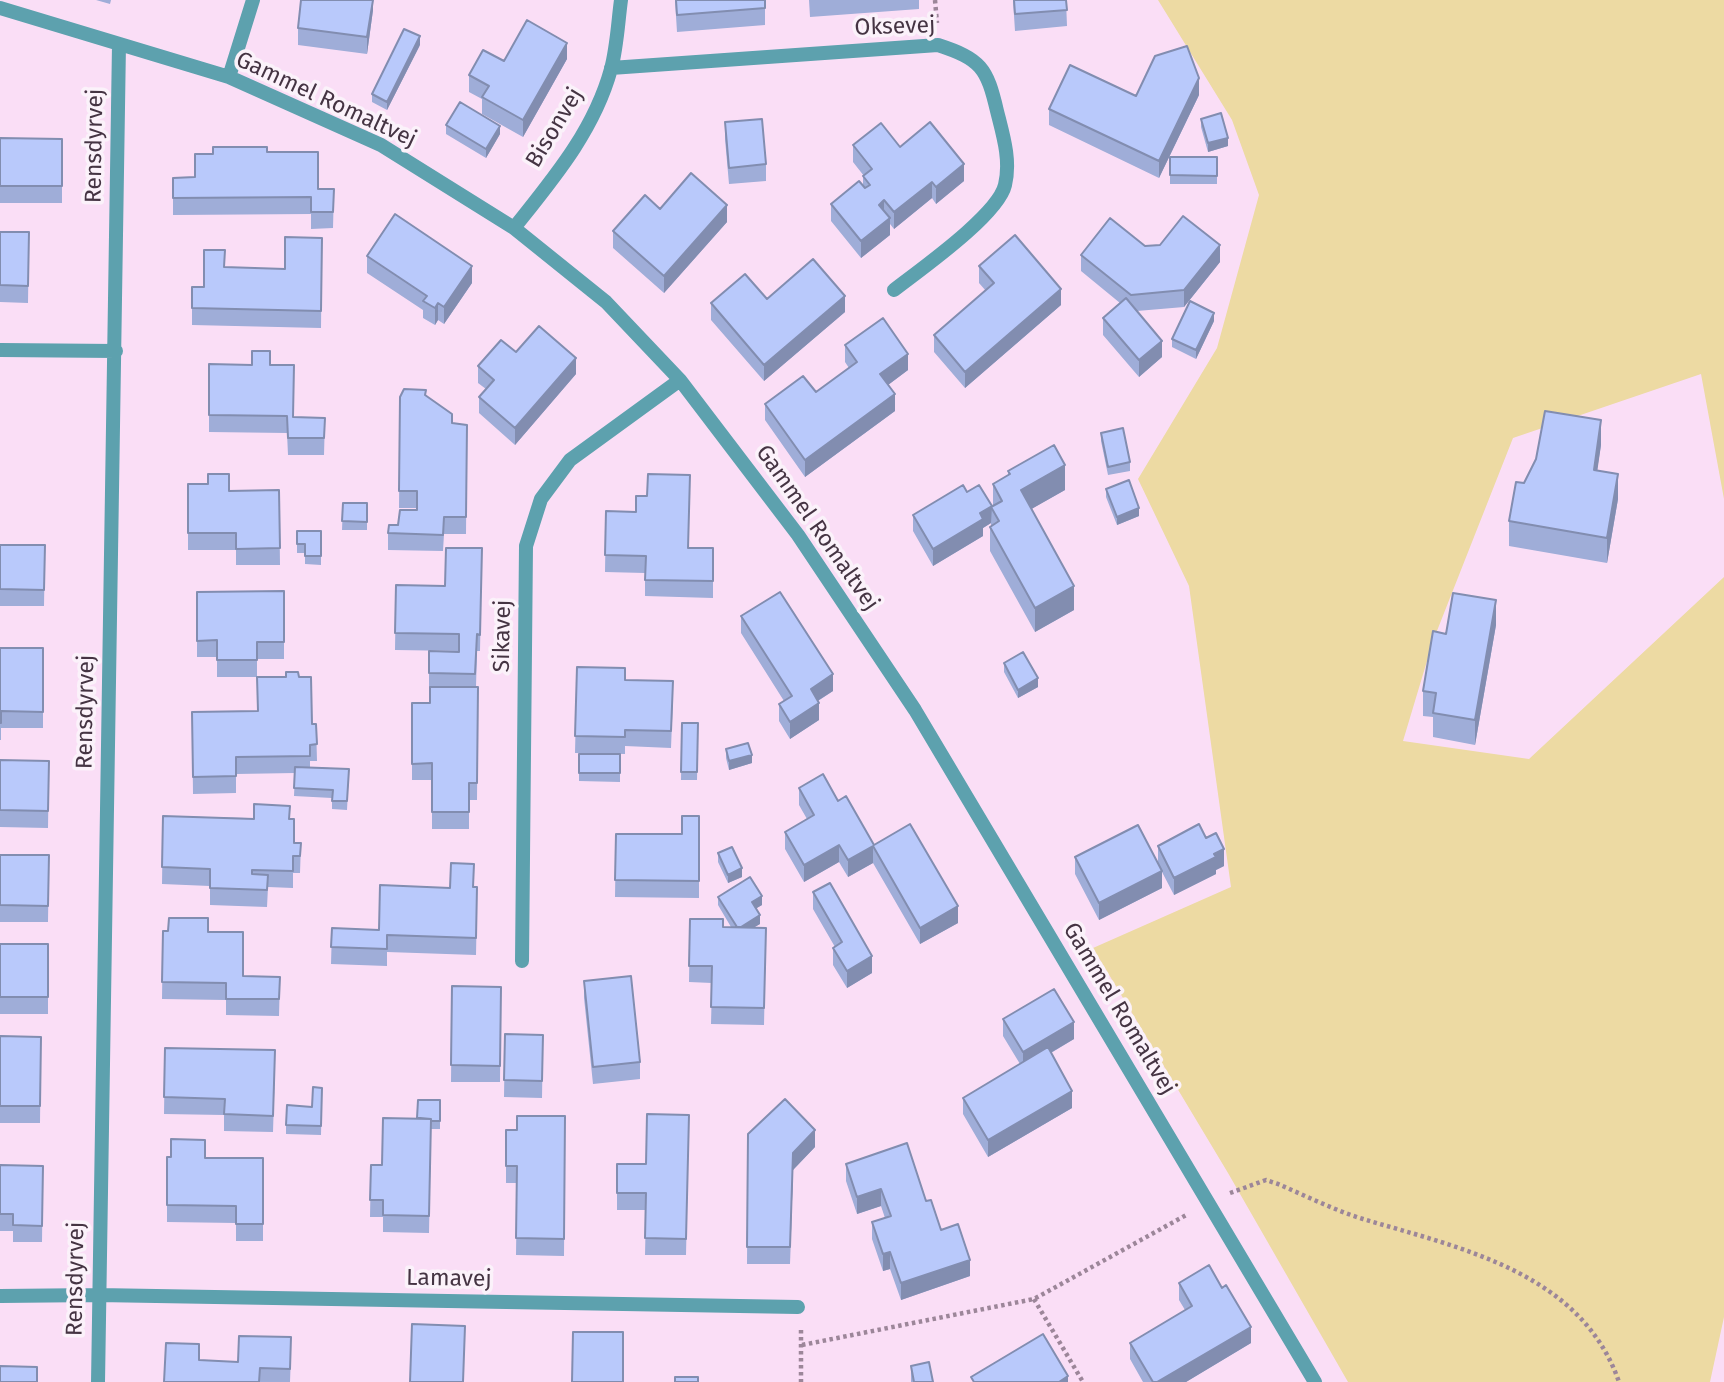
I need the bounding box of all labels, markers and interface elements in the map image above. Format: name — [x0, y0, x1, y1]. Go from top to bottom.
street label: Oksevej — [854, 12, 936, 42]
street label: Gammel Romaltvej — [231, 46, 421, 154]
street label: Bisonvej — [520, 83, 590, 173]
street label: Rensdyrvej — [80, 89, 110, 203]
street label: Gammel Romaltvej — [750, 440, 884, 616]
street label: Sikavej — [489, 599, 517, 673]
street label: Rensdyrvej — [71, 655, 101, 769]
street label: Gammel Romaltvej — [1057, 918, 1181, 1100]
street label: Rensdyrvej — [61, 1222, 91, 1336]
street label: Lamavej — [406, 1264, 492, 1294]

